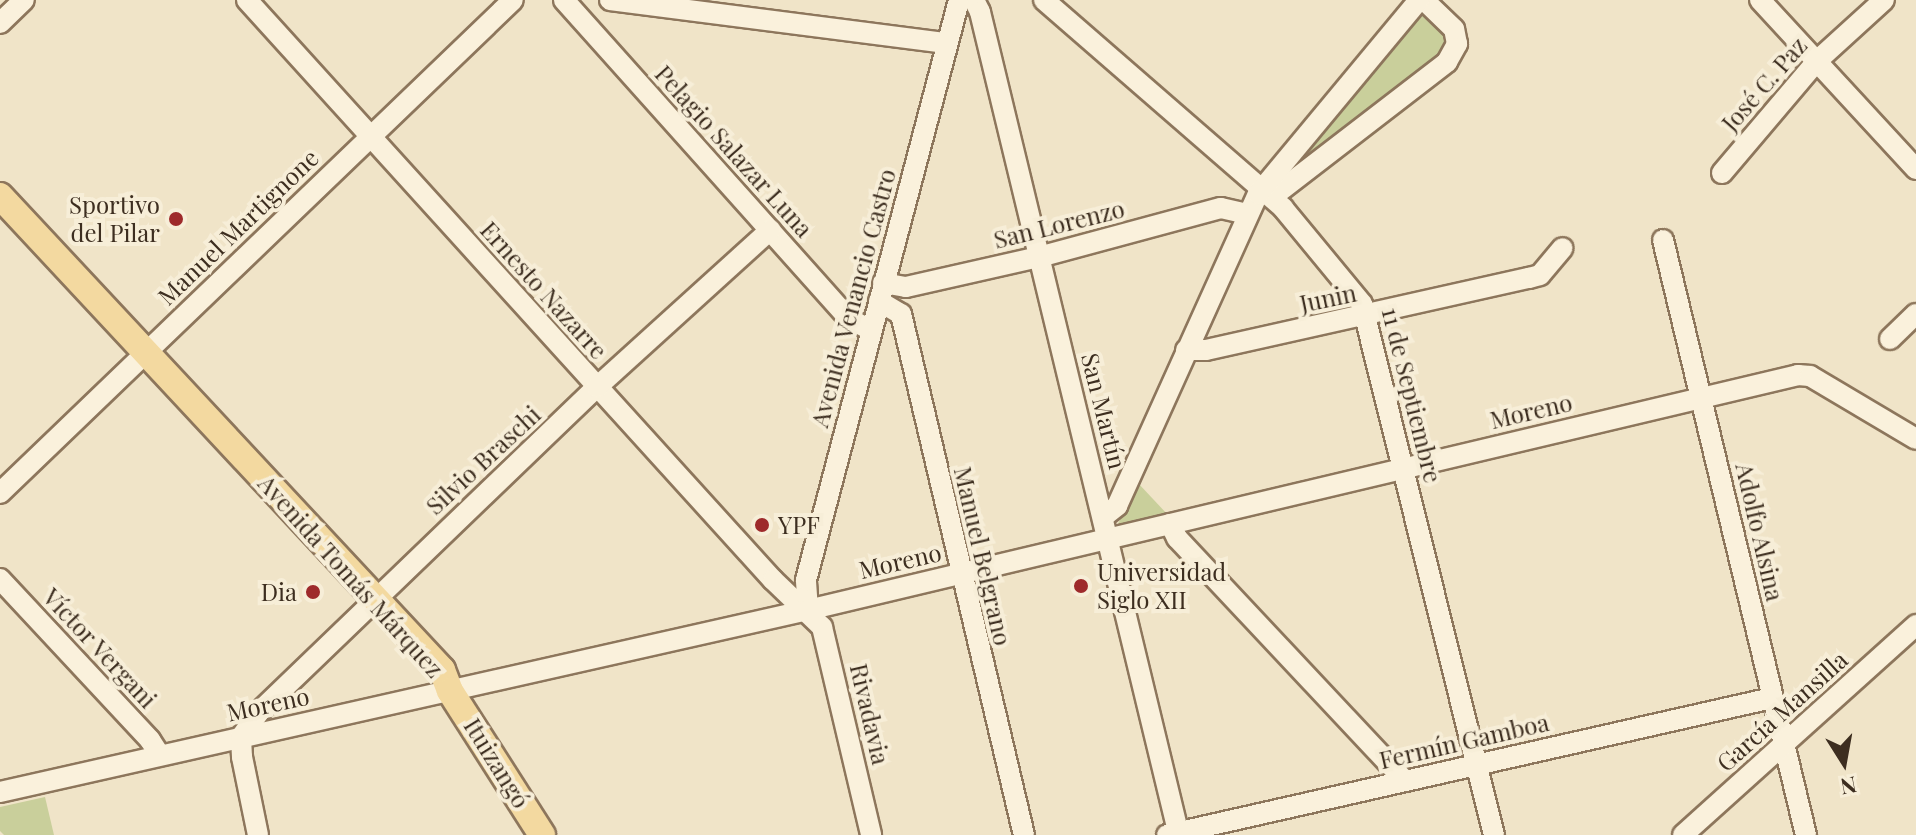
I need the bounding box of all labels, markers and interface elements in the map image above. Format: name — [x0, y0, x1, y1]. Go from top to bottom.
street label: José C. Paz — [1715, 31, 1813, 137]
street label: Pelagio Salazar Luna — [649, 59, 819, 243]
street label: Manuel Martignone — [152, 143, 324, 311]
street label: Avenida Venancio Castro — [804, 165, 902, 431]
place label: Sportivo del Pilar — [69, 191, 160, 247]
street label: San Lorenzo — [991, 194, 1127, 254]
marker: Sportivo del Pilar — [167, 210, 185, 228]
street label: Ernesto Nazarre — [475, 215, 613, 365]
street label: Junin — [1297, 278, 1359, 318]
street label: 11 de Septiembre — [1376, 304, 1448, 486]
street label: San Martín — [1076, 350, 1132, 472]
street label: Moreno — [1487, 388, 1575, 434]
street label: Silvio Braschi — [420, 400, 546, 520]
street label: Adolfo Alsina — [1730, 460, 1790, 604]
street label: Manuel Belgrano — [948, 464, 1018, 648]
street label: Avenida Tomás Márquez — [252, 469, 450, 683]
place label: YPF — [778, 511, 820, 539]
marker: YPF — [753, 516, 771, 534]
street label: Moreno — [856, 538, 944, 584]
place label: Universidad Siglo XII — [1097, 558, 1226, 614]
marker: Universidad Siglo XII — [1072, 577, 1090, 595]
place label: Dia — [261, 578, 297, 606]
street label: Víctor Vergani — [37, 582, 163, 714]
marker: Dia — [304, 583, 322, 601]
street label: García Mansilla — [1711, 645, 1853, 777]
street label: Rivadavia — [844, 661, 896, 767]
street label: Moreno — [224, 681, 312, 727]
street label: Fermín Gamboa — [1376, 707, 1552, 775]
street label: Ituizangó — [458, 713, 536, 813]
north arrow — [1804, 723, 1884, 803]
text: N — [1838, 770, 1859, 803]

